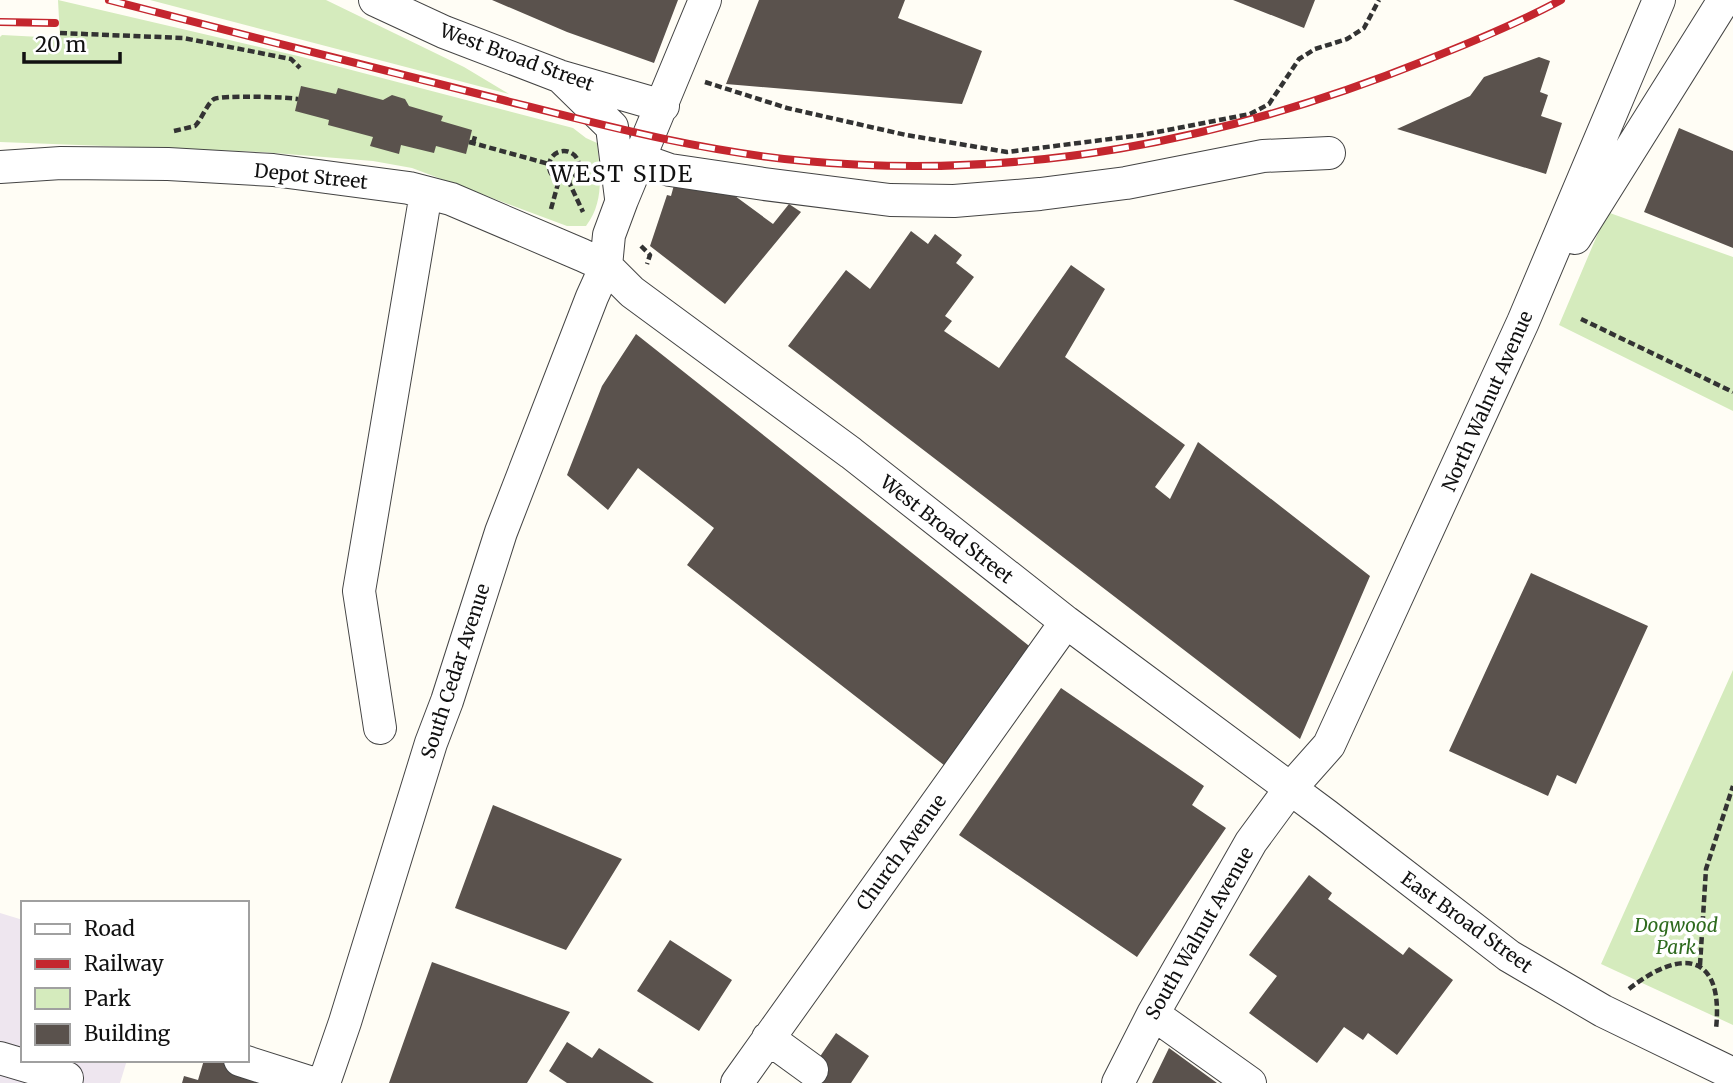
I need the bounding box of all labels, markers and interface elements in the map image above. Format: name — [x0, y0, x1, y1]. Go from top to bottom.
street label: West Broad Street — [436, 18, 598, 96]
scale bar — [24, 21, 121, 65]
text: 20 m — [35, 31, 87, 58]
street label: Depot Street — [253, 158, 370, 194]
district label: WEST SIDE — [549, 159, 694, 188]
street label: North Walnut Avenue — [1436, 307, 1538, 495]
street label: West Broad Street — [875, 469, 1019, 589]
street label: South Cedar Avenue — [415, 580, 495, 762]
street label: Church Avenue — [851, 789, 951, 915]
street label: South Walnut Avenue — [1140, 842, 1258, 1024]
street label: East Broad Street — [1397, 866, 1538, 978]
legend — [21, 901, 248, 1062]
park label: Dogwood Park — [1633, 913, 1718, 959]
text: Road — [84, 915, 135, 942]
text: Railway — [84, 950, 165, 977]
text: Park — [84, 985, 131, 1012]
text: Building — [84, 1020, 171, 1047]

